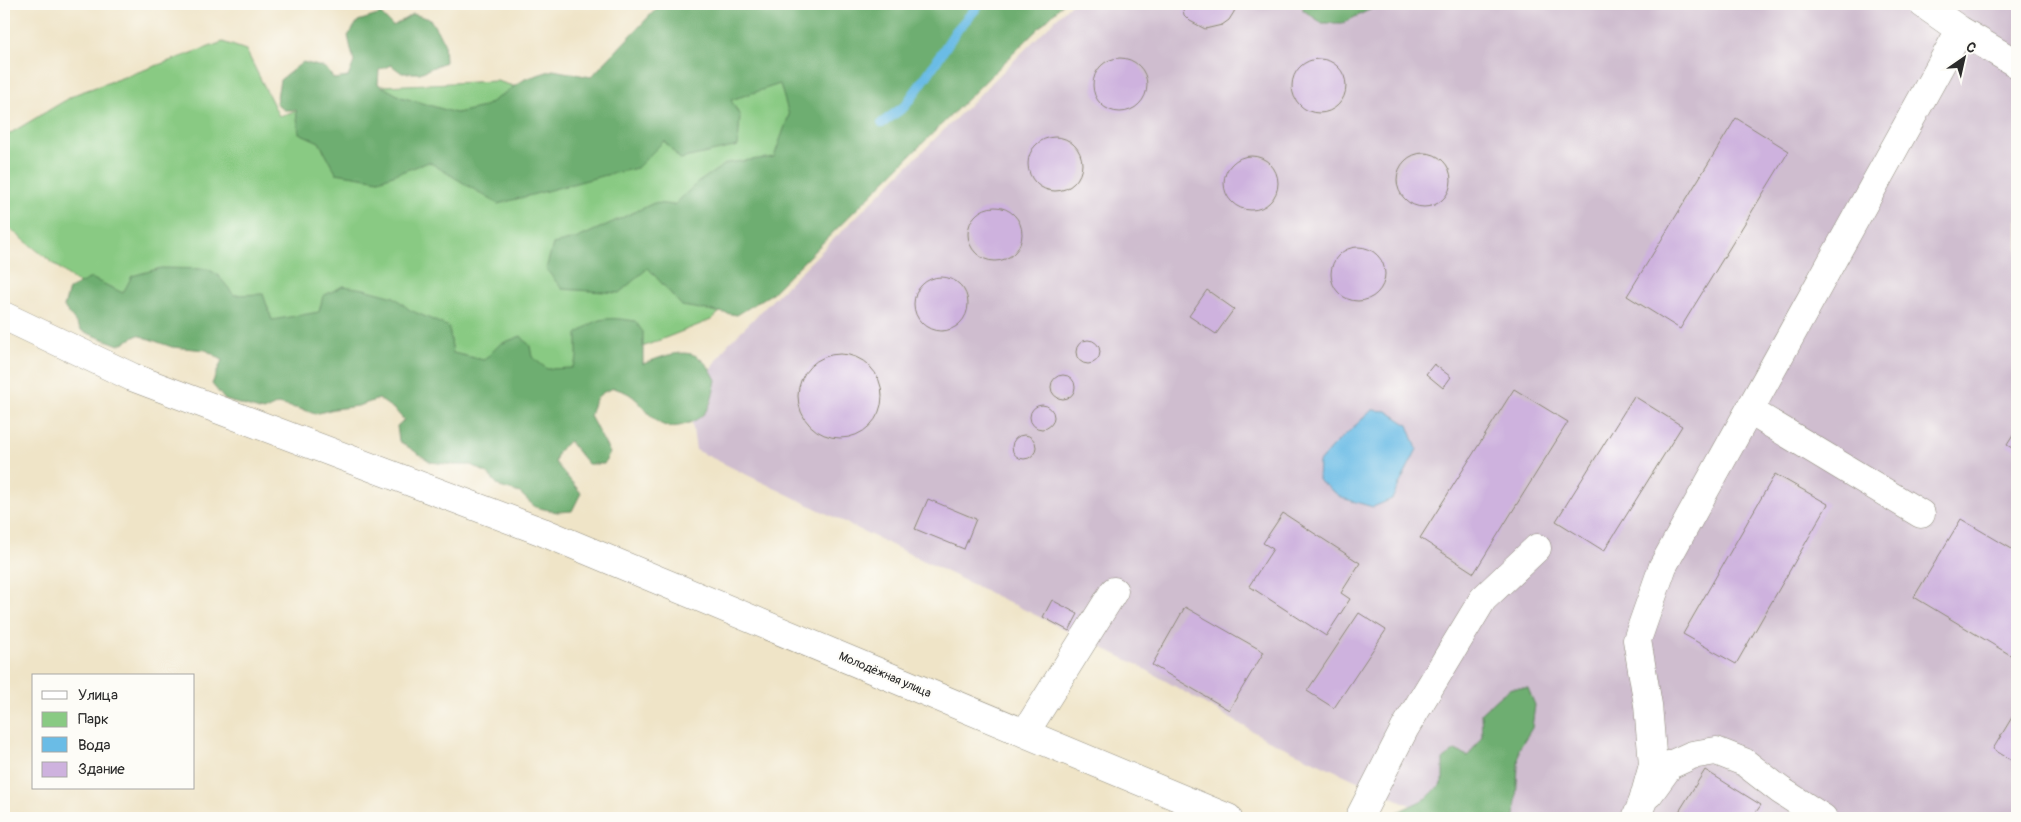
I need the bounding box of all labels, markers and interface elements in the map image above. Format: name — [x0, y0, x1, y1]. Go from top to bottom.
north arrow — [1938, 32, 1988, 82]
text: С — [1963, 38, 1980, 57]
street label: Молодёжная улица — [837, 649, 934, 701]
legend — [32, 674, 195, 790]
text: Улица — [78, 686, 118, 705]
text: Парк — [78, 710, 109, 729]
text: Вода — [78, 736, 111, 755]
text: Здание — [78, 760, 125, 779]

